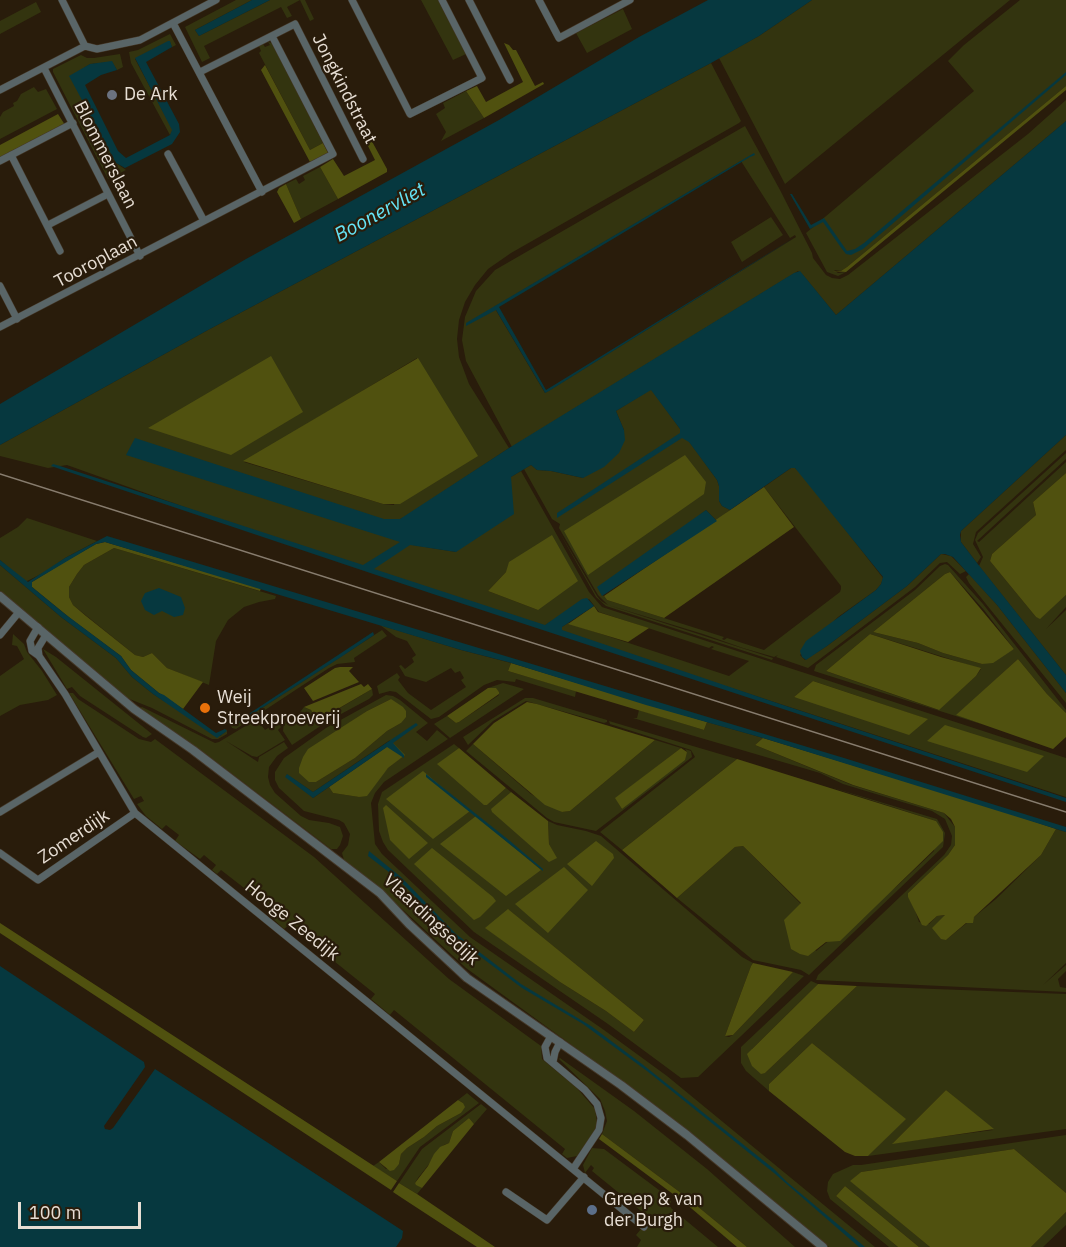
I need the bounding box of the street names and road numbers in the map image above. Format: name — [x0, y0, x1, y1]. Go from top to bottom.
street label: Jongkindstraat — [307, 30, 381, 148]
street label: Blommerslaan — [69, 98, 141, 212]
street label: Tooroplaan — [51, 231, 141, 293]
street label: Zomerdijk — [34, 805, 114, 869]
street label: Vlaardingsedijk — [378, 870, 484, 970]
street label: Hooge Zeedijk — [240, 876, 344, 966]

